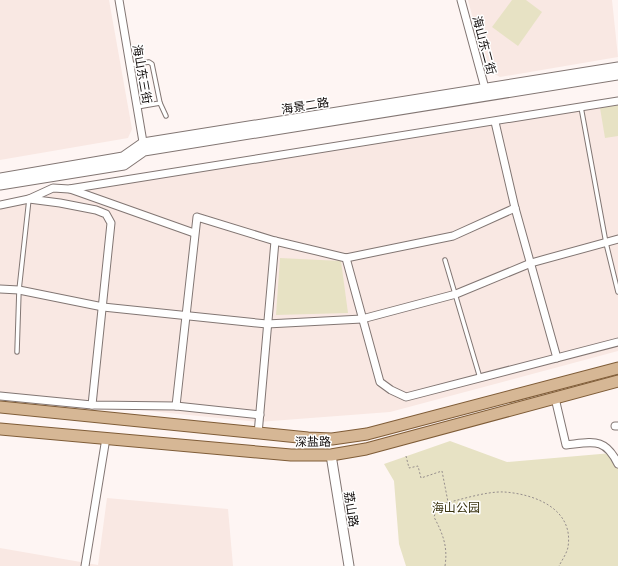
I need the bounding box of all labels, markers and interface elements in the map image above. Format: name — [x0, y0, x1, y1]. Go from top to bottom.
street label: 海山东二街 — [470, 14, 500, 76]
street label: 海山东三街 — [131, 43, 155, 105]
street label: 海景二路 — [280, 94, 330, 116]
street label: 深盐路 — [295, 434, 331, 448]
street label: 荔山路 — [342, 490, 362, 528]
park label: 海山公园 — [432, 500, 480, 514]

